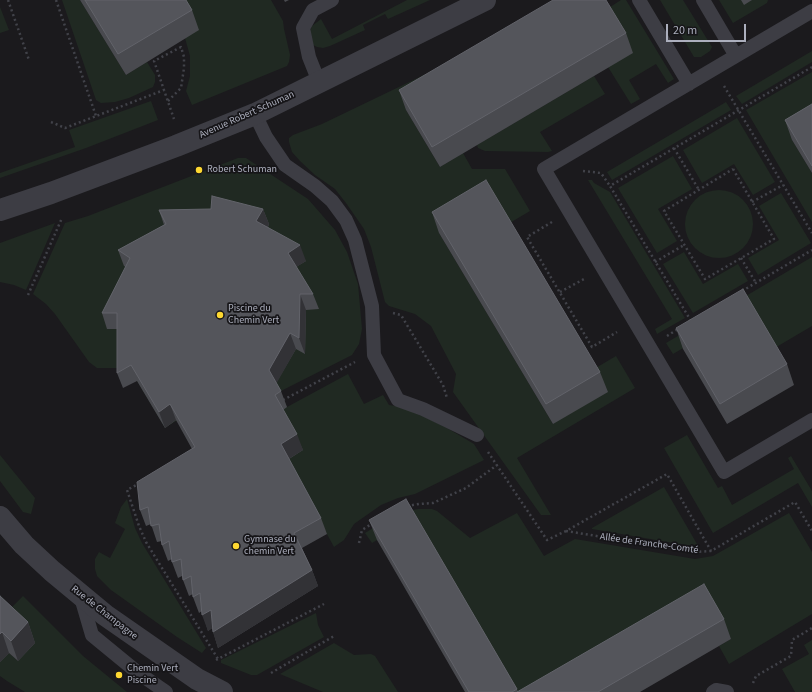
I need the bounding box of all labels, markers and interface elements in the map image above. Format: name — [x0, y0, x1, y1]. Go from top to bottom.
scale bar — [668, 16, 748, 42]
text: 20 m — [673, 22, 697, 39]
street label: Avenue Robert Schuman — [198, 89, 296, 141]
place label: Robert Schuman — [207, 164, 277, 176]
marker: Robert Schuman — [194, 165, 204, 175]
place label: Piscine du Chemin Vert — [228, 303, 279, 326]
marker: Piscine du Chemin Vert — [215, 310, 225, 320]
street label: Allée de Franche-Comté — [599, 531, 699, 557]
place label: Gymnase du chemin Vert — [244, 534, 296, 558]
marker: Gymnase du chemin Vert — [231, 541, 241, 551]
street label: Rue de Champagne — [68, 583, 140, 643]
place label: Chemin Vert Piscine — [127, 663, 178, 686]
marker: Chemin Vert Piscine — [114, 670, 124, 680]

